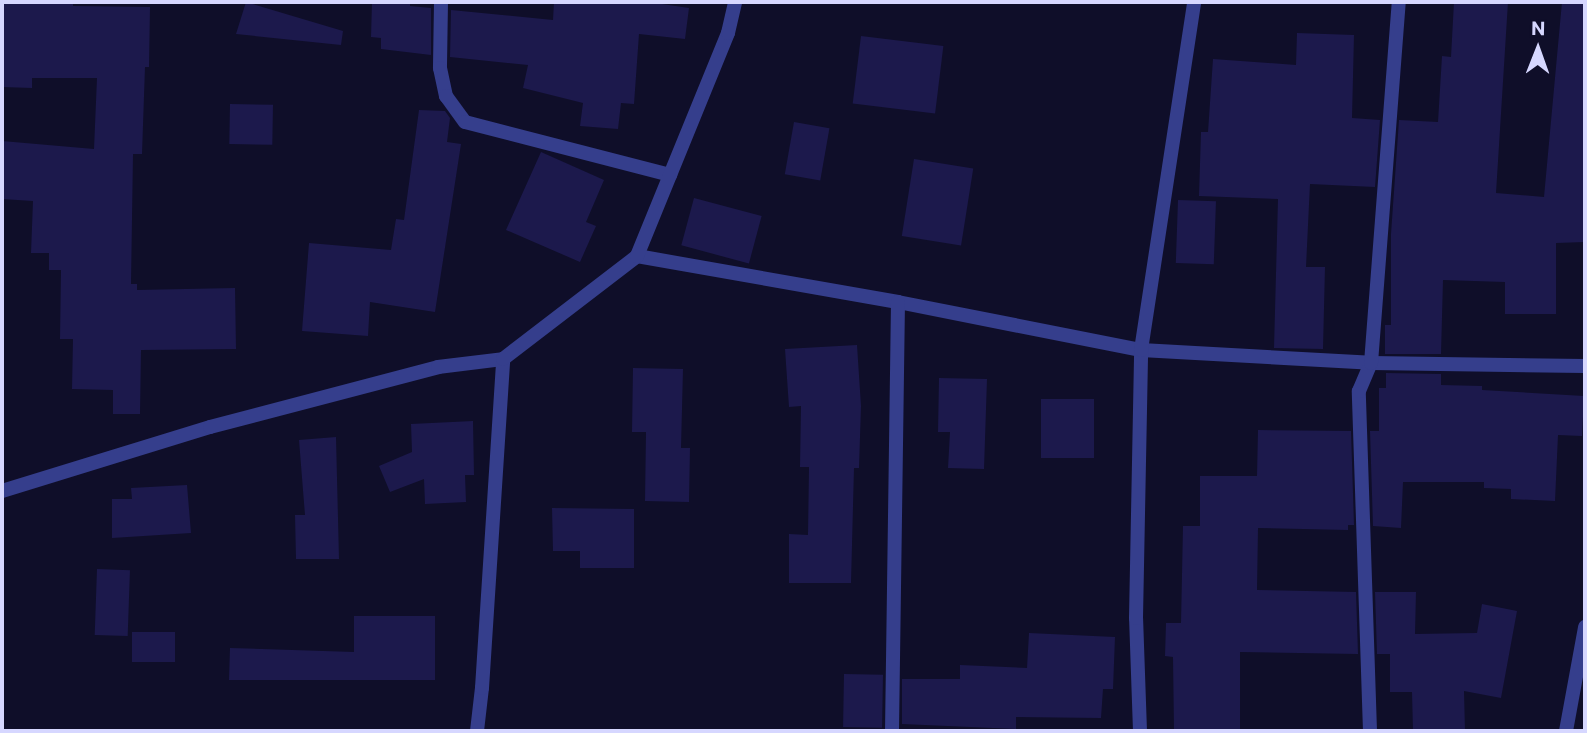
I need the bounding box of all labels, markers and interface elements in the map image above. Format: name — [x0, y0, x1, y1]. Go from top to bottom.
north arrow — [1503, 14, 1573, 84]
text: N — [1531, 16, 1546, 39]

